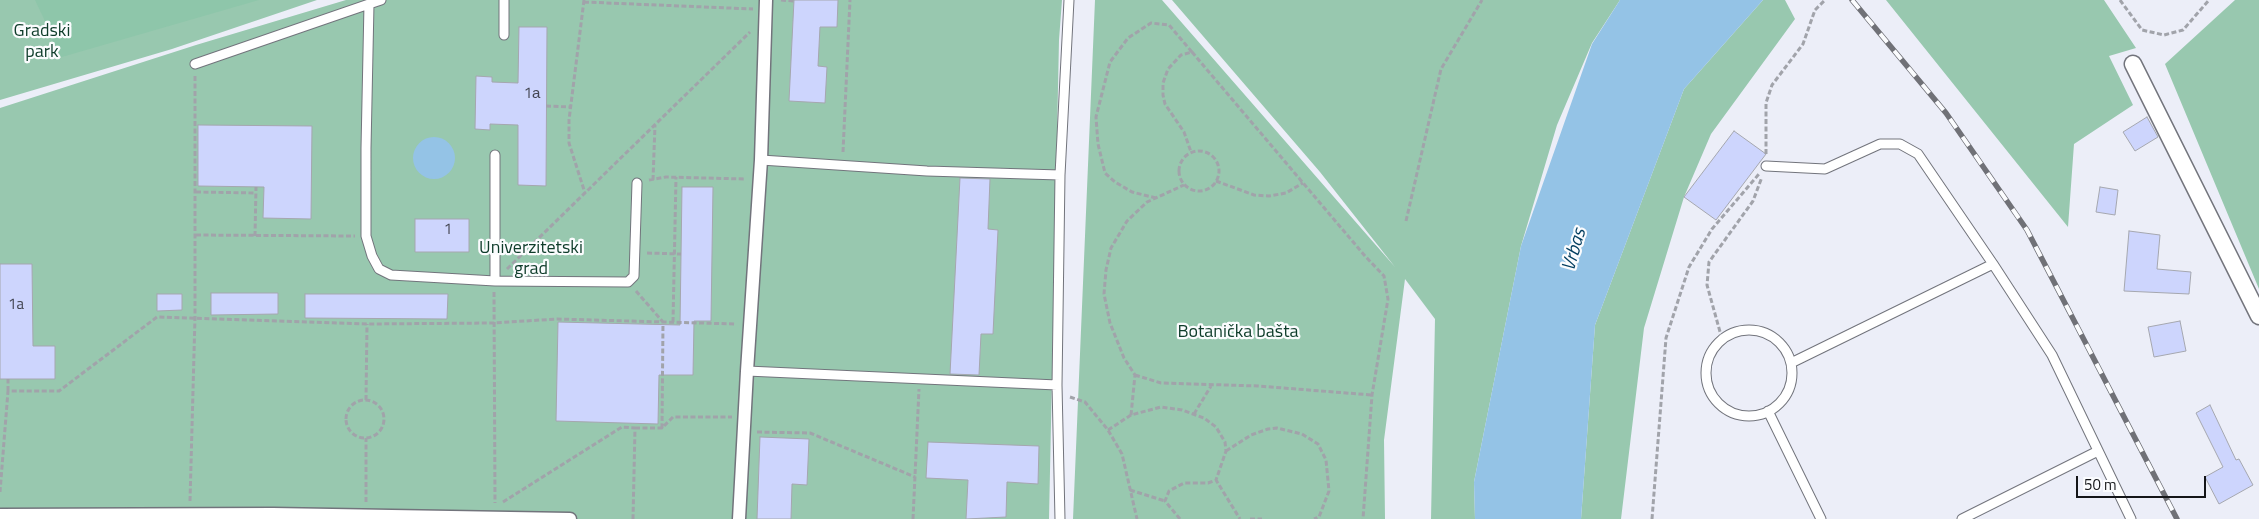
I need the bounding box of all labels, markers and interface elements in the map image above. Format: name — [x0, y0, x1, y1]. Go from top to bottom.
park label: Gradski park — [14, 21, 70, 64]
house number: 1а — [524, 85, 540, 103]
house number: 1 — [444, 221, 452, 239]
water label: Vrbas — [1558, 226, 1592, 274]
park label: Univerzitetski grad — [479, 238, 583, 280]
house number: 1a — [8, 296, 24, 314]
park label: Botanička bašta — [1177, 322, 1299, 344]
scale bar — [2079, 466, 2209, 498]
text: 50 m — [2084, 473, 2117, 496]

